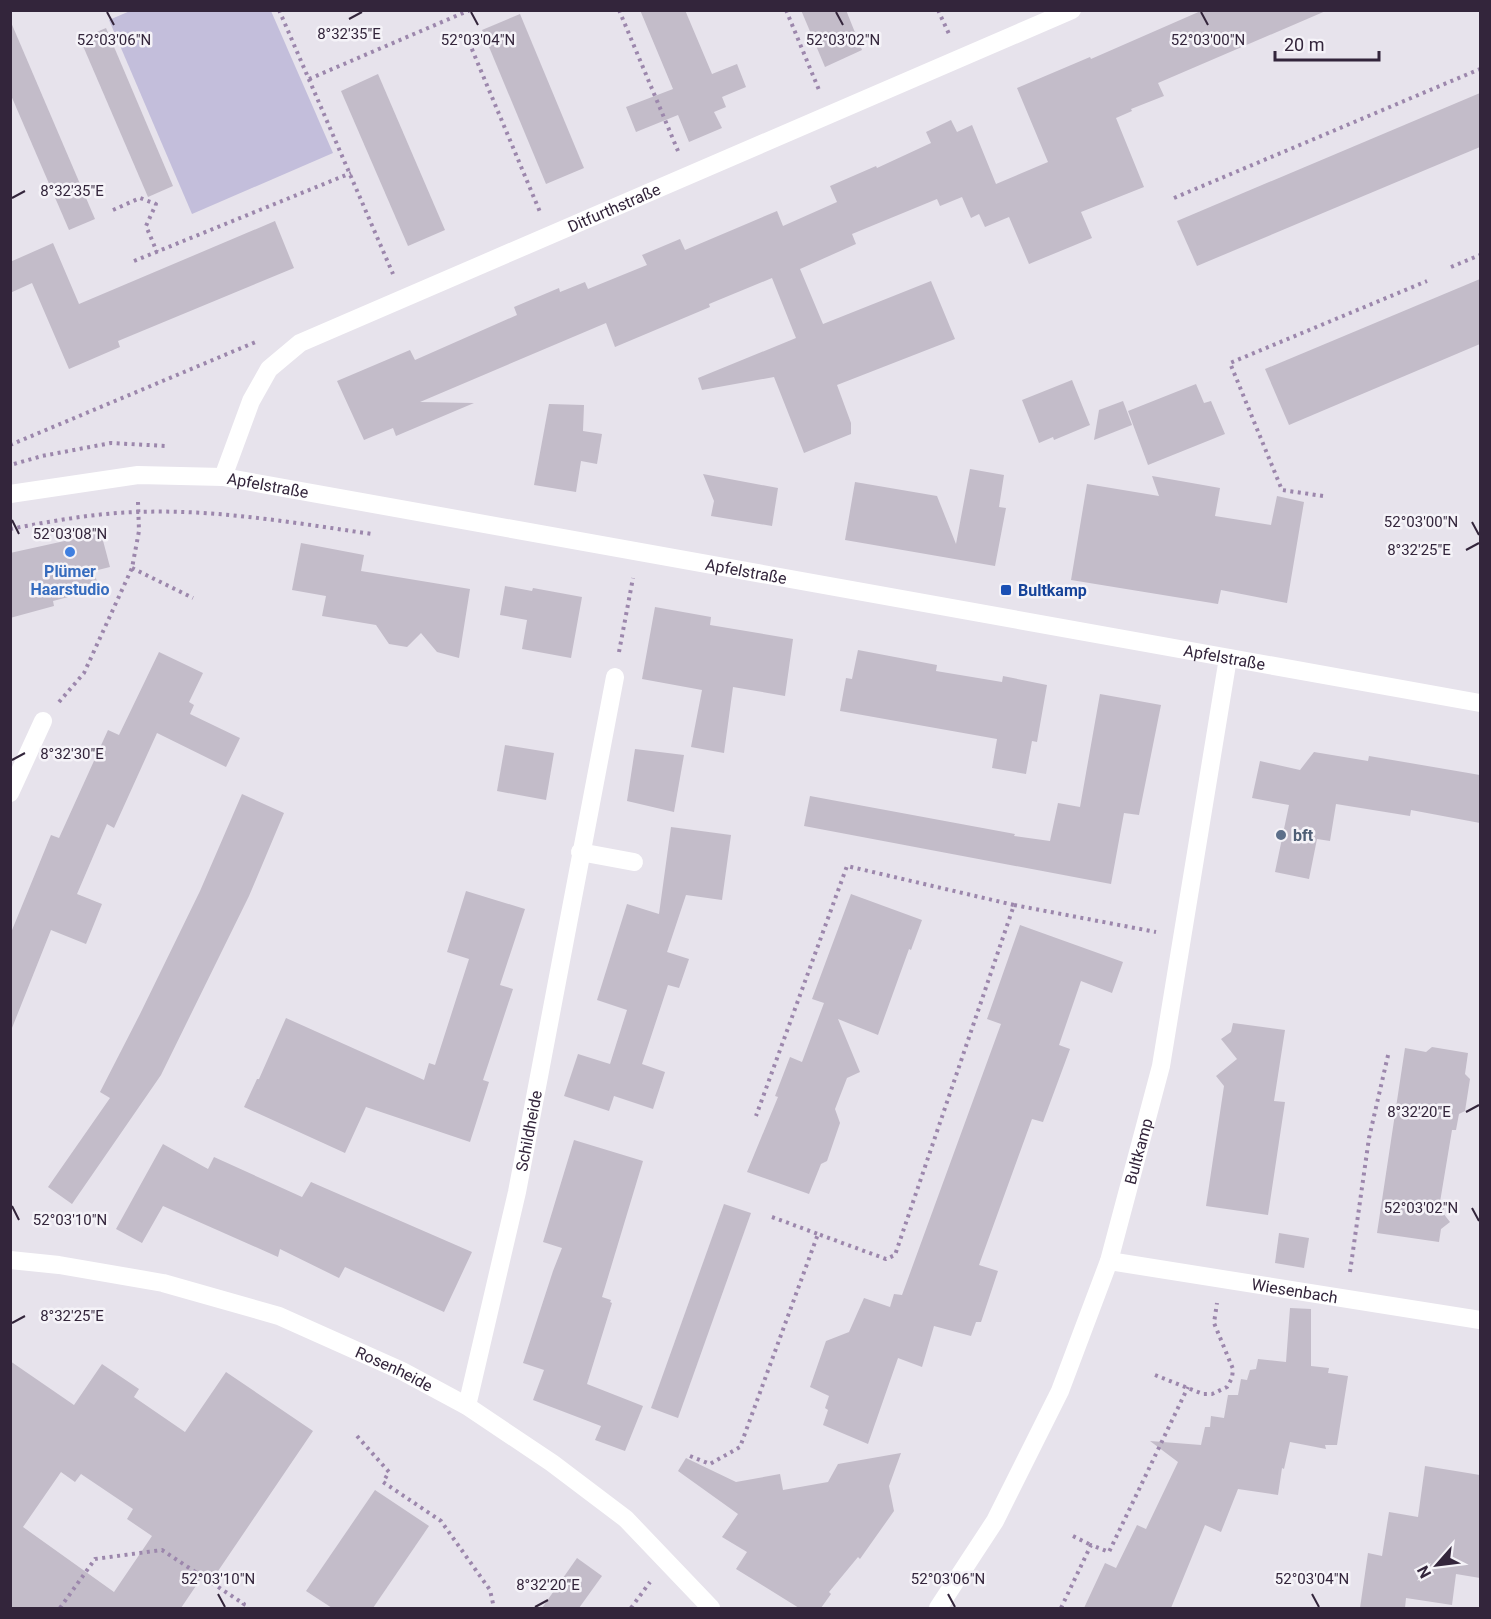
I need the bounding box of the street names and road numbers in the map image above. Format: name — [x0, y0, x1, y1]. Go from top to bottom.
street label: Ditfurthstraße — [565, 180, 663, 236]
street label: Apfelstraße — [225, 469, 310, 502]
street label: Apfelstraße — [704, 555, 788, 588]
street label: Apfelstraße — [1182, 641, 1267, 674]
street label: Schildheide — [512, 1089, 546, 1173]
street label: Bultkamp — [1121, 1116, 1157, 1186]
street label: Wiesenbach — [1250, 1275, 1339, 1307]
street label: Rosenheide — [352, 1342, 436, 1396]

